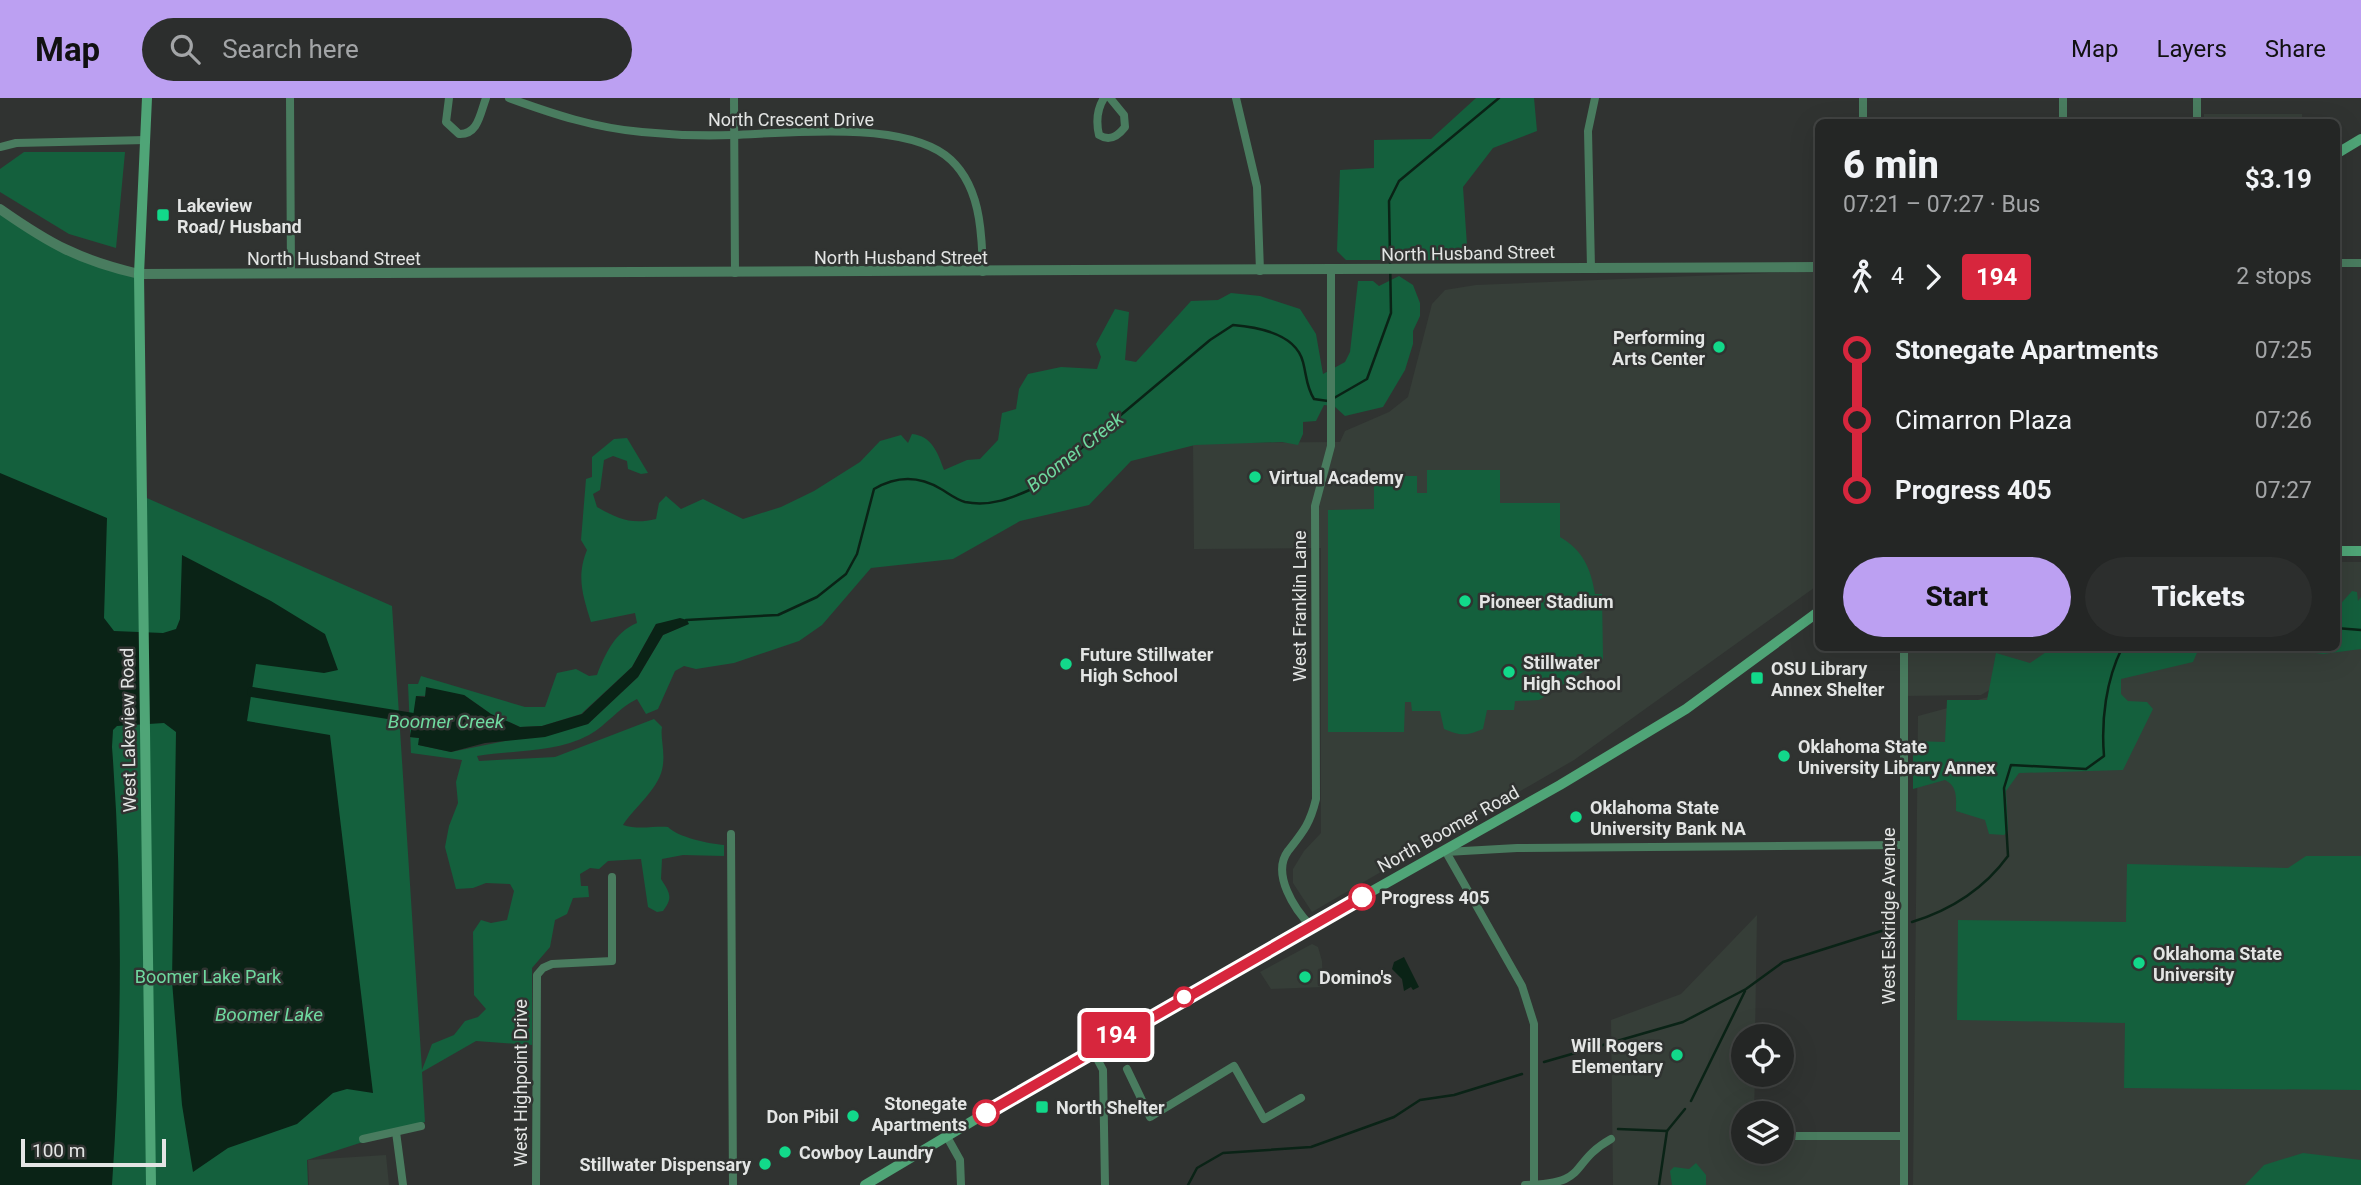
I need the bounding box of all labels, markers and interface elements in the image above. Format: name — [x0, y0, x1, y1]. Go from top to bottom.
search box — [142, 18, 632, 81]
text: Map — [35, 30, 100, 69]
icon: search — [166, 30, 204, 68]
text: Search here — [222, 34, 359, 64]
text: Map — [2071, 35, 2119, 63]
text: Layers — [2157, 35, 2227, 63]
text: Share — [2265, 35, 2326, 63]
street label: North Crescent Drive — [708, 109, 874, 130]
text: 6 min — [1843, 143, 1939, 187]
text: $3.19 — [2245, 164, 2312, 194]
text: 07:21 – 07:27 · Bus — [1843, 191, 2040, 218]
place label: Lakeview Road/ Husband — [177, 195, 302, 237]
marker: Lakeview Road/ Husband — [155, 207, 171, 223]
street label: North Husband Street — [1381, 241, 1555, 265]
street label: North Husband Street — [814, 247, 988, 268]
street label: North Husband Street — [247, 248, 421, 269]
icon: walk — [1843, 258, 1881, 296]
icon: forward — [1914, 258, 1952, 296]
text: 4 — [1891, 263, 1904, 290]
text: 194 — [1976, 263, 2017, 291]
text: 2 stops — [2236, 263, 2312, 290]
place label: Performing Arts Center — [1612, 327, 1705, 369]
text: Stonegate Apartments — [1895, 335, 2159, 365]
text: 07:25 — [2255, 337, 2312, 364]
marker: Performing Arts Center — [1711, 339, 1727, 355]
text: Cimarron Plaza — [1895, 405, 2072, 435]
water label: Boomer Creek — [1022, 407, 1128, 497]
text: 07:26 — [2255, 407, 2312, 434]
place label: Virtual Academy — [1269, 467, 1404, 488]
marker: Virtual Academy — [1247, 469, 1263, 485]
text: Progress 405 — [1895, 475, 2052, 505]
text: 07:27 — [2255, 477, 2312, 504]
street label: West Franklin Lane — [1289, 530, 1310, 682]
button: Start — [1843, 557, 2071, 637]
button: Tickets — [2085, 557, 2312, 637]
place label: Pioneer Stadium — [1479, 591, 1614, 612]
marker: Pioneer Stadium — [1457, 593, 1473, 609]
place label: Future Stillwater High School — [1080, 644, 1214, 686]
street label: West Lakeview Road — [116, 647, 140, 813]
place label: Stillwater High School — [1523, 652, 1621, 694]
marker: Future Stillwater High School — [1058, 656, 1074, 672]
place label: OSU Library Annex Shelter — [1771, 658, 1885, 700]
marker: Stillwater High School — [1501, 664, 1517, 680]
marker: OSU Library Annex Shelter — [1749, 670, 1765, 686]
water label: Boomer Creek — [388, 710, 505, 733]
place label: Oklahoma State University Library Annex — [1798, 736, 1996, 778]
marker: Oklahoma State University Library Annex — [1776, 748, 1792, 764]
street label: North Boomer Road — [1373, 781, 1523, 877]
place label: Oklahoma State University Bank NA — [1590, 797, 1747, 839]
marker: Oklahoma State University Bank NA — [1568, 809, 1584, 825]
street label: West Eskridge Avenue — [1878, 827, 1899, 1005]
marker: Progress 405 — [1349, 884, 1375, 910]
place label: Progress 405 — [1381, 887, 1489, 908]
place label: Oklahoma State University — [2153, 943, 2282, 985]
marker: Oklahoma State University — [2131, 955, 2147, 971]
park label: Boomer Lake Park — [135, 966, 282, 987]
place label: Domino's — [1319, 967, 1392, 988]
marker: Domino's — [1297, 969, 1313, 985]
unlabelled marker — [1174, 987, 1194, 1007]
street label: West Highpoint Drive — [510, 999, 531, 1167]
water label: Boomer Lake — [215, 1003, 323, 1026]
line badge: 194 — [1076, 1012, 1156, 1058]
text: 194 — [1095, 1021, 1137, 1049]
map controls — [1731, 1024, 1794, 1164]
button: locate — [1731, 1024, 1794, 1087]
place label: Will Rogers Elementary — [1571, 1035, 1664, 1077]
marker: Will Rogers Elementary — [1669, 1047, 1685, 1063]
place label: Stonegate Apartments — [872, 1093, 967, 1135]
place label: North Shelter — [1056, 1097, 1165, 1118]
marker: North Shelter — [1034, 1099, 1050, 1115]
marker: Stonegate Apartments — [973, 1100, 999, 1126]
button: layers — [1731, 1101, 1794, 1164]
place label: Don Pibil — [767, 1106, 839, 1127]
marker: Don Pibil — [845, 1108, 861, 1124]
scale bar — [21, 1136, 166, 1168]
text: 100 m — [32, 1139, 85, 1162]
place label: Cowboy Laundry — [799, 1142, 934, 1163]
marker: Cowboy Laundry — [777, 1144, 793, 1160]
place label: Stillwater Dispensary — [579, 1154, 752, 1175]
marker: Stillwater Dispensary — [757, 1156, 773, 1172]

